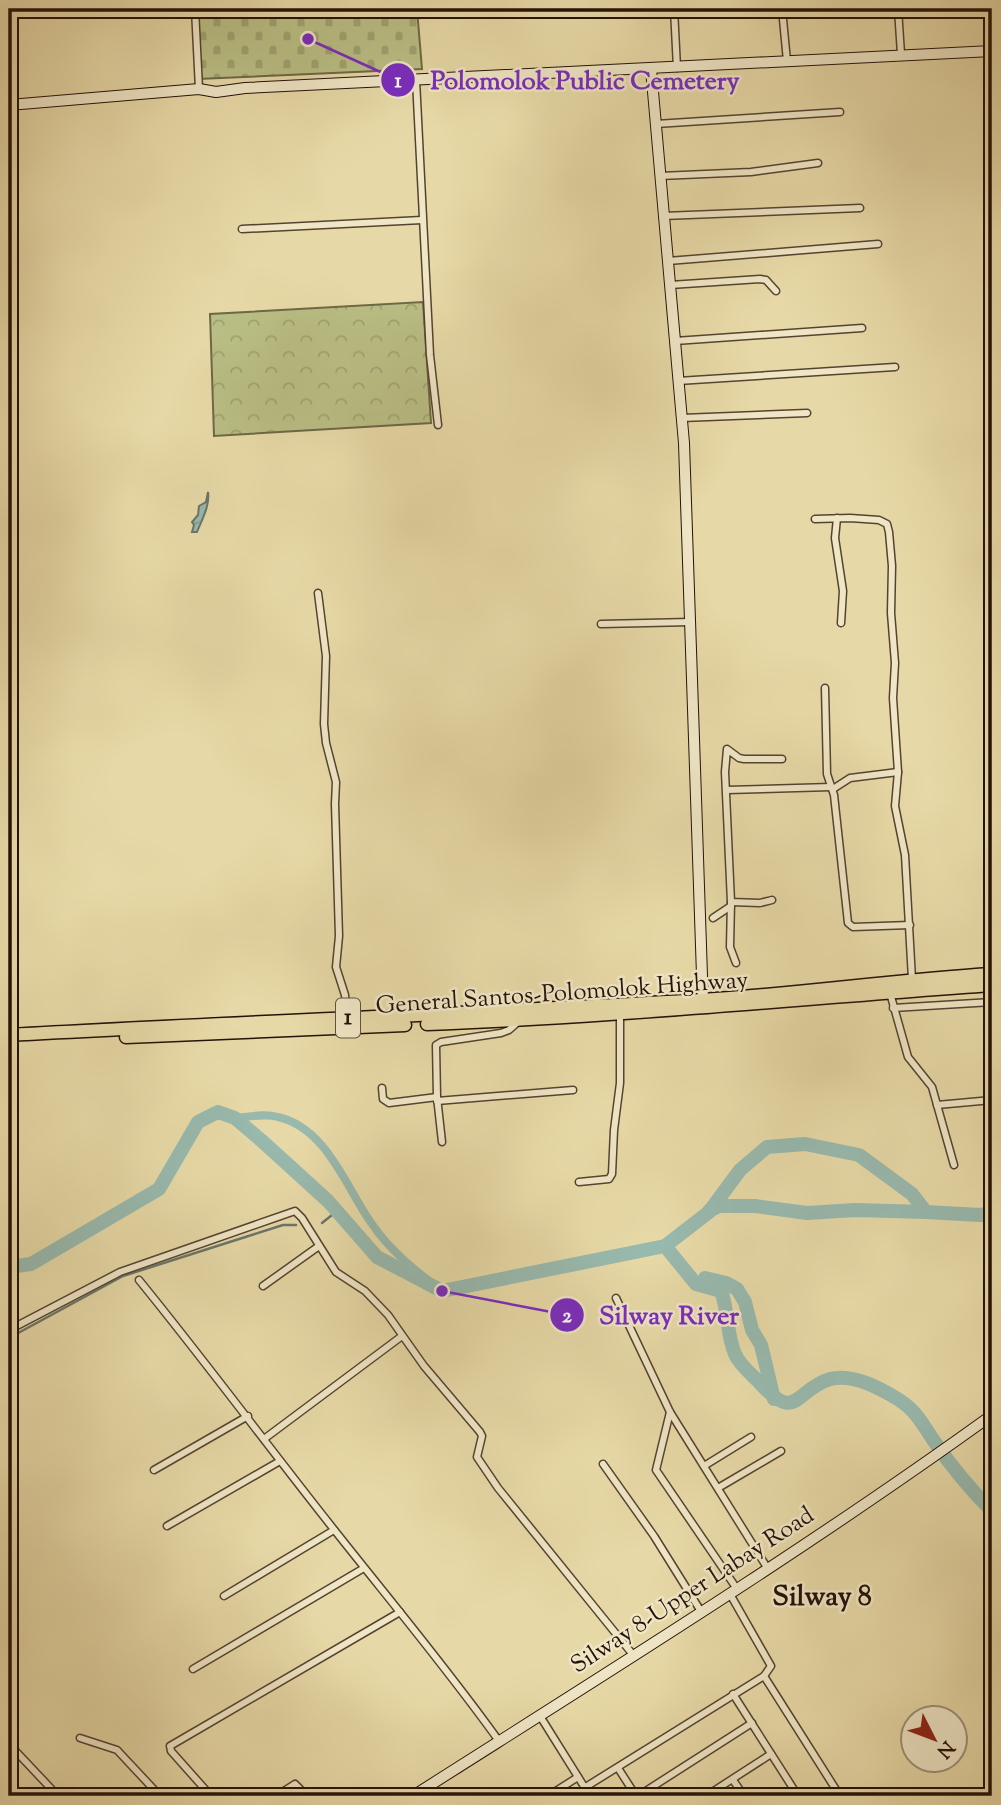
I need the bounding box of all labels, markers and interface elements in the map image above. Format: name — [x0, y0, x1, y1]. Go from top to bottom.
callout: Polomolok Public Cemetery — [381, 56, 753, 103]
text: Polomolok Public Cemetery — [430, 64, 740, 101]
text: 1 — [394, 67, 402, 97]
street label: General Santos-Polomolok Highway — [375, 964, 749, 1024]
road number: 1 — [336, 998, 360, 1037]
callout: Silway River — [550, 1291, 753, 1338]
text: Silway River — [599, 1299, 739, 1336]
text: 2 — [562, 1302, 572, 1332]
street label: Silway 8-Upper Labay Road — [565, 1499, 822, 1683]
district label: Silway 8 — [772, 1578, 872, 1618]
north arrow — [900, 1703, 970, 1773]
text: N — [930, 1734, 960, 1763]

